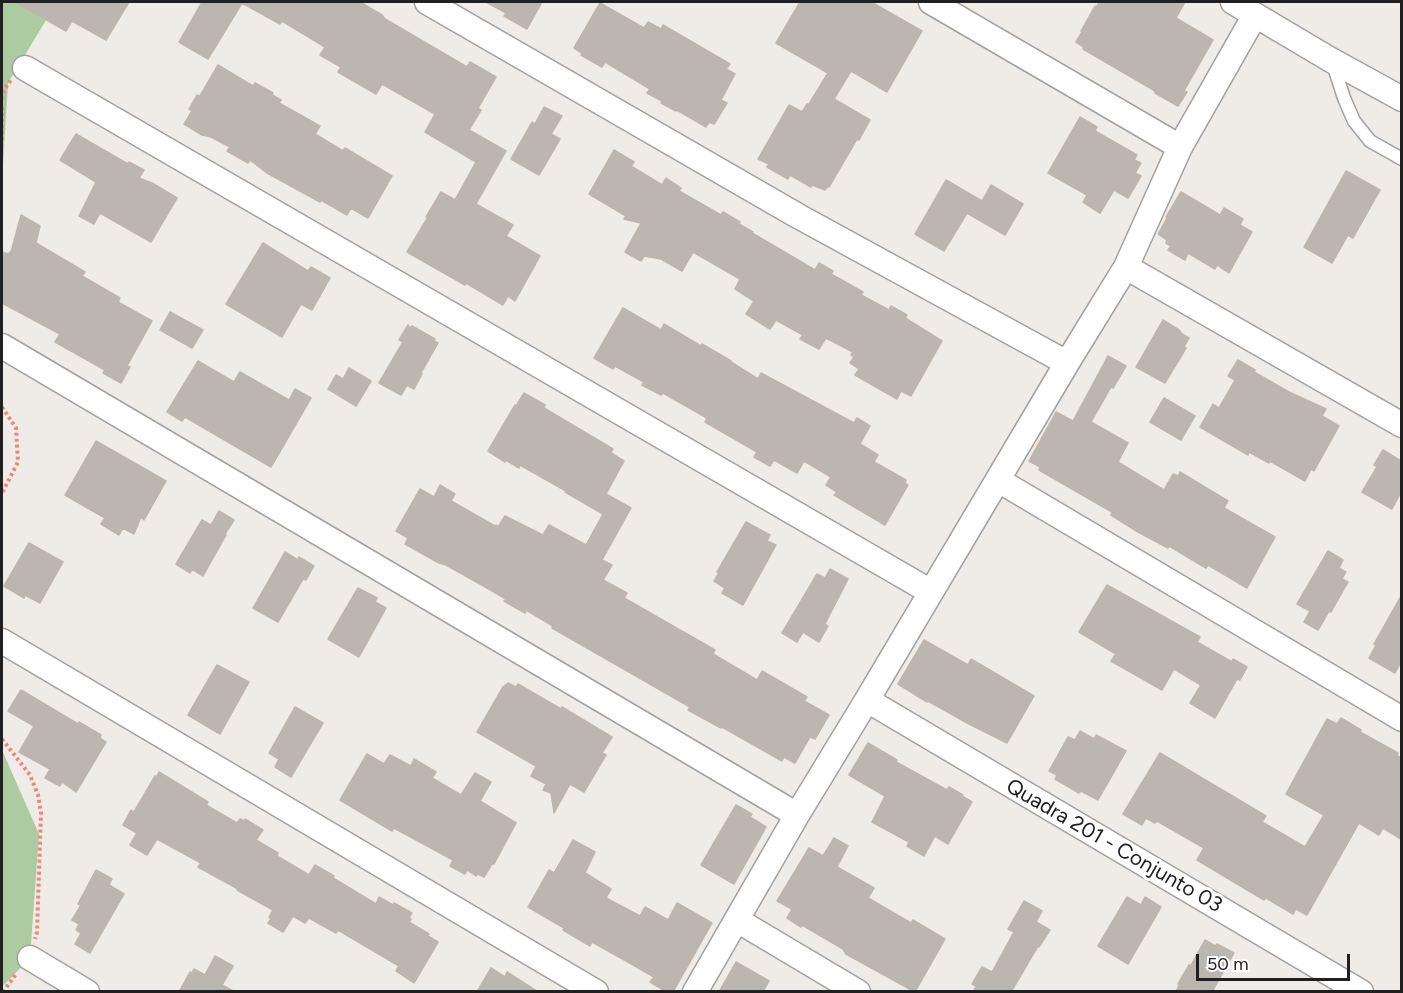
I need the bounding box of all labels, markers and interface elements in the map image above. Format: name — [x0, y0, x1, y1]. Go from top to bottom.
street label: Quadra 201 - Conjunto 03 — [1001, 774, 1227, 918]
scale bar — [1199, 942, 1354, 980]
text: 50 m — [1207, 953, 1249, 975]

